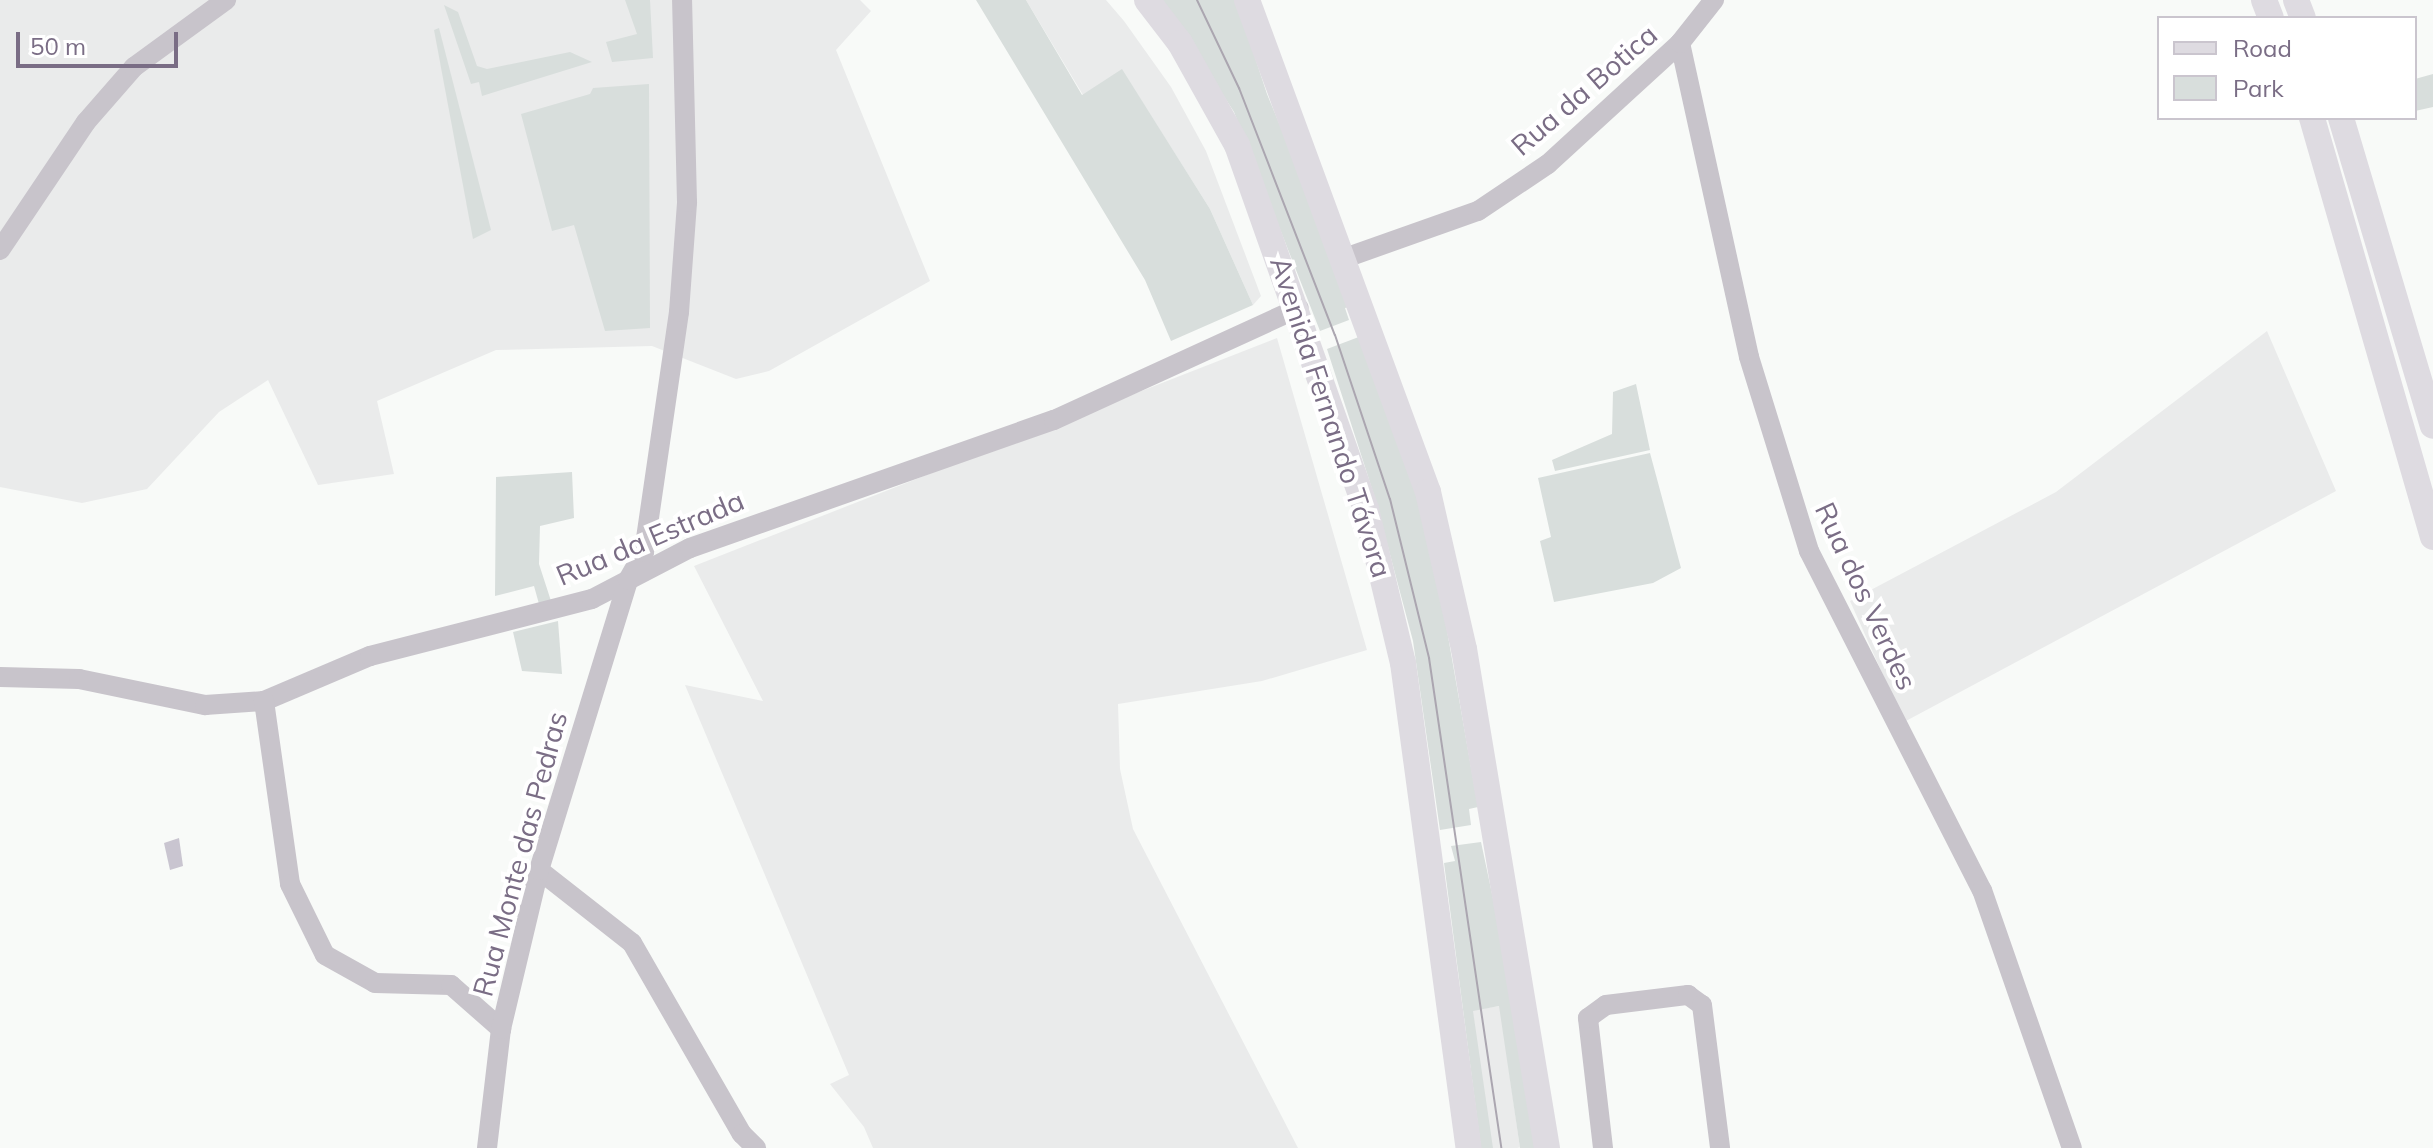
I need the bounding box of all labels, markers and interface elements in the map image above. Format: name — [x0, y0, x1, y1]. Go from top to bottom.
scale bar — [20, 16, 182, 66]
legend — [2157, 16, 2417, 120]
street label: Rua da Botica — [1504, 17, 1664, 163]
text: 50 m — [30, 31, 86, 61]
text: Road — [2233, 33, 2292, 63]
text: Park — [2233, 73, 2284, 103]
street label: Avenida Fernando Távora — [1263, 252, 1399, 582]
street label: Rua da Estrada — [551, 483, 749, 593]
street label: Rua dos Verdes — [1808, 497, 1924, 695]
street label: Rua Monte das Pedras — [466, 708, 574, 1000]

